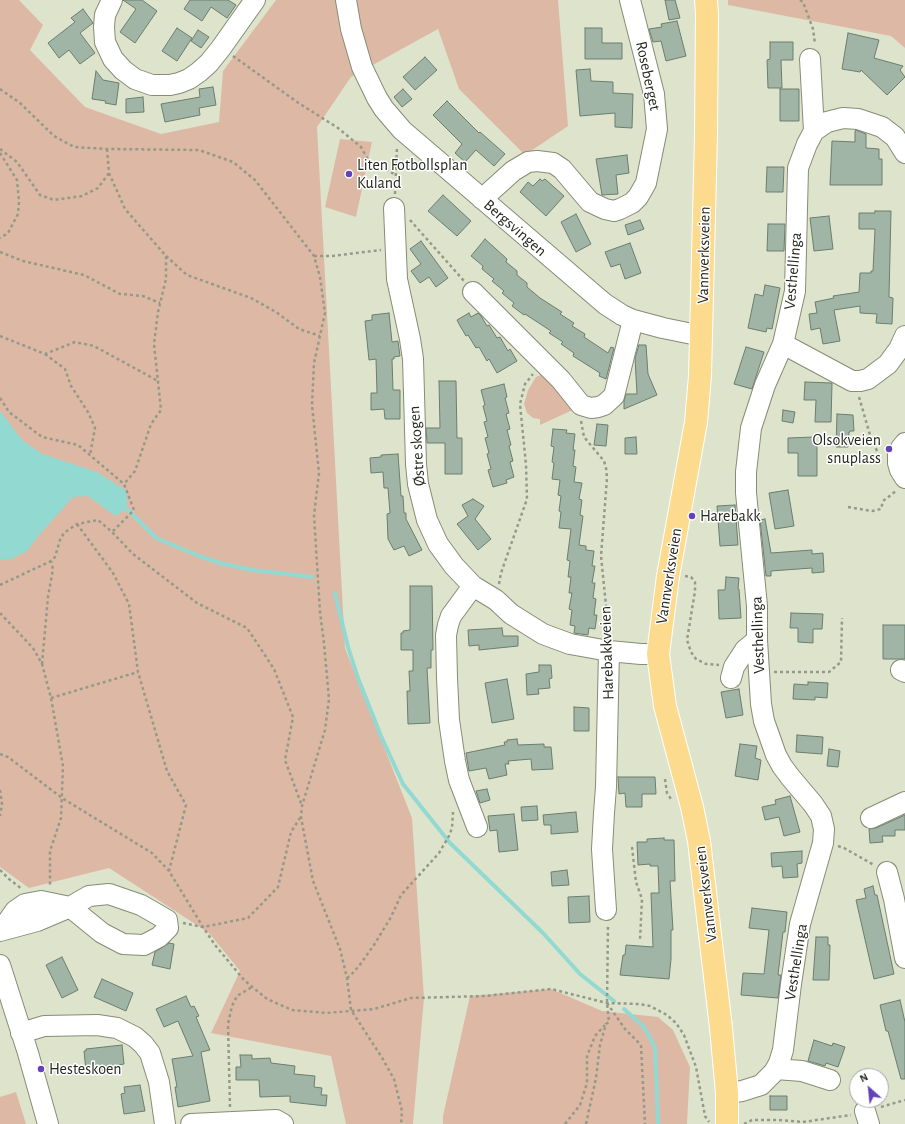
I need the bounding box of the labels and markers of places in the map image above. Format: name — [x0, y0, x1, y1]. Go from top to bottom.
place label: Liten Fotbollsplan Kuland — [357, 155, 467, 193]
marker: Liten Fotbollsplan Kuland — [344, 169, 354, 179]
place label: Olsokveien snuplass — [812, 430, 881, 468]
marker: Olsokveien snuplass — [884, 444, 894, 454]
place label: Harebakk — [700, 506, 761, 526]
marker: Harebakk — [687, 511, 697, 521]
place label: Hesteskoen — [49, 1059, 122, 1079]
marker: Hesteskoen — [36, 1064, 46, 1074]

